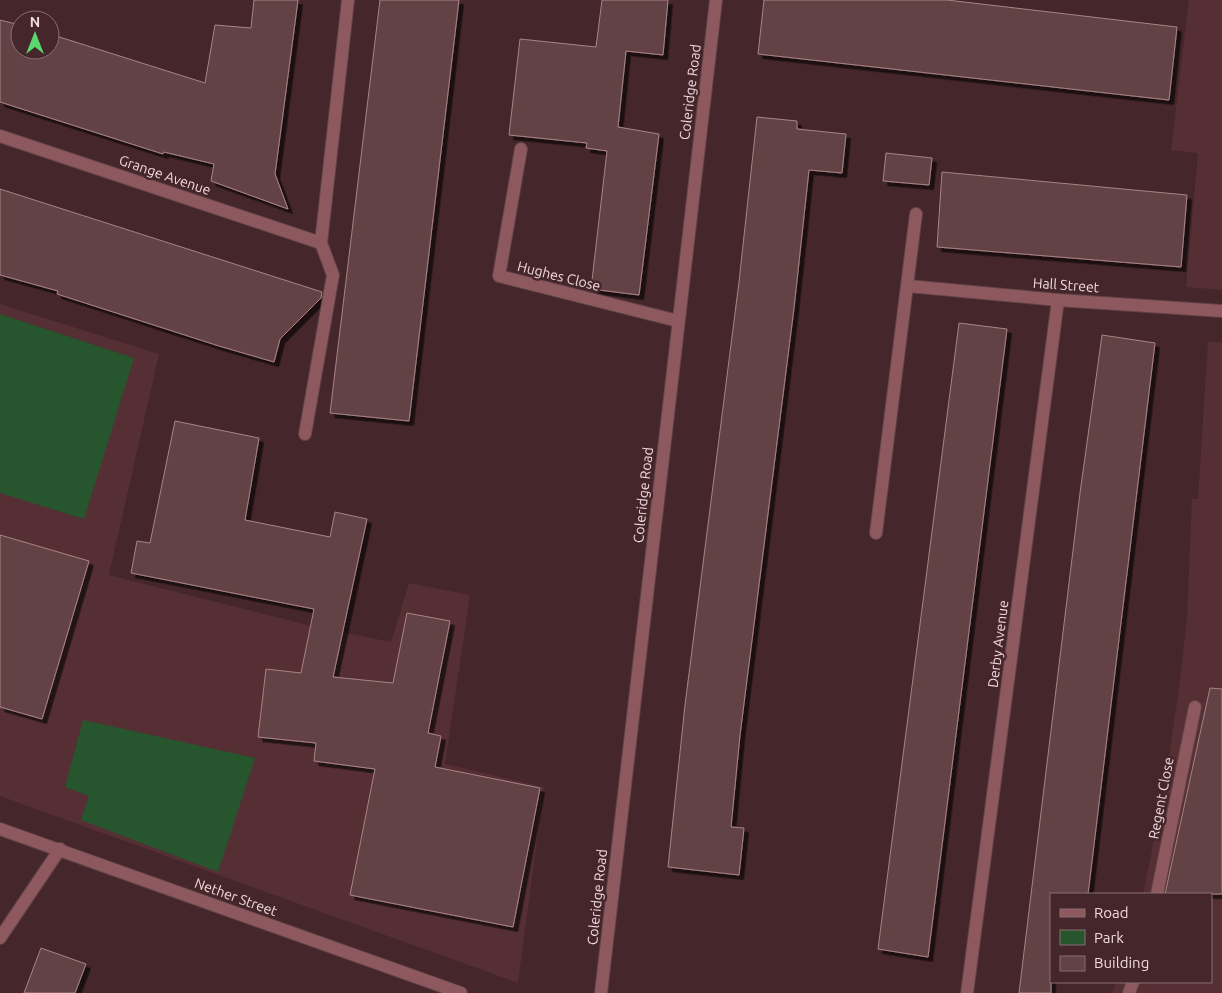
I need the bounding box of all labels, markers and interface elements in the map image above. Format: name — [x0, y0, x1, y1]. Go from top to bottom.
north arrow — [10, 10, 60, 60]
text: N — [30, 14, 40, 30]
street label: Coleridge Road — [676, 43, 704, 141]
street label: Grange Avenue — [117, 152, 213, 198]
street label: Hughes Close — [516, 258, 602, 294]
street label: Hall Street — [1032, 275, 1100, 295]
street label: Coleridge Road — [630, 446, 656, 544]
street label: Derby Avenue — [985, 599, 1011, 689]
street label: Regent Close — [1145, 756, 1177, 840]
street label: Coleridge Road — [584, 848, 610, 946]
street label: Nether Street — [193, 875, 280, 919]
legend — [1050, 893, 1212, 983]
text: Road — [1094, 904, 1129, 921]
text: Park — [1094, 929, 1124, 946]
text: Building — [1094, 954, 1149, 971]

